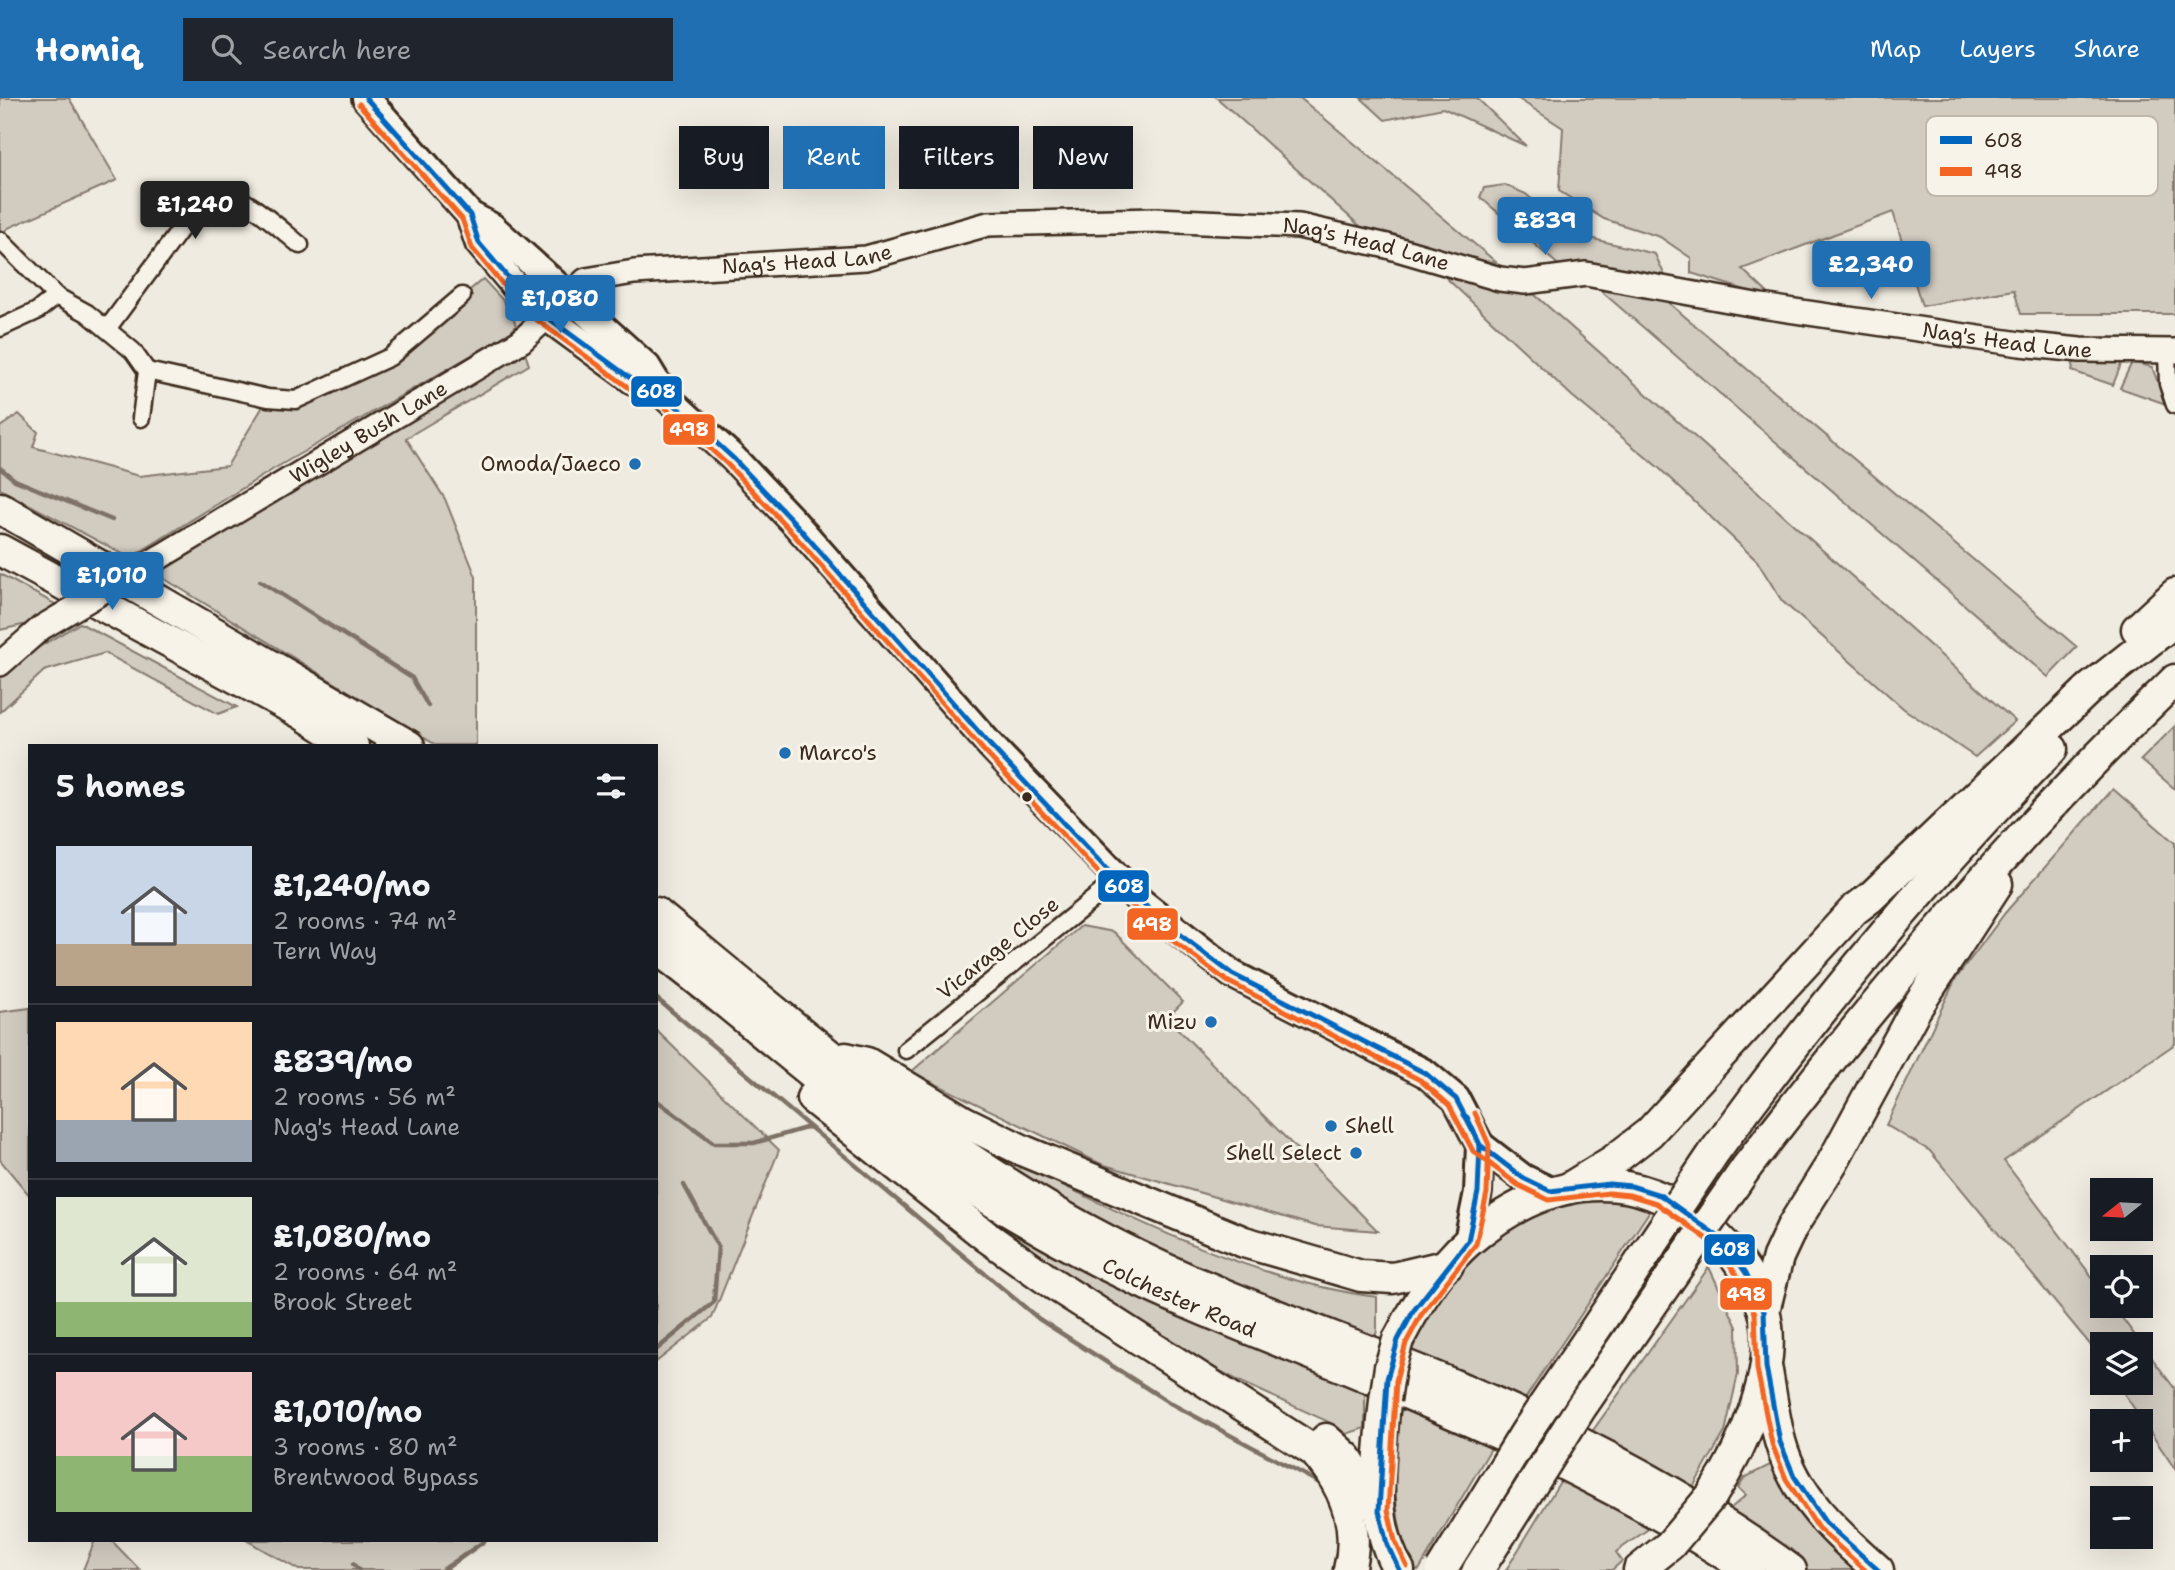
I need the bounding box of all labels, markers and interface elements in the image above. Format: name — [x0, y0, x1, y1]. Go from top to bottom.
search box — [183, 18, 673, 81]
text: Homiq — [35, 27, 141, 72]
icon: search — [207, 30, 245, 68]
text: Search here — [263, 32, 411, 67]
text: Map — [1870, 33, 1921, 65]
text: Layers — [1959, 33, 2036, 65]
text: Share — [2074, 33, 2140, 65]
legend — [1926, 116, 2158, 196]
chip: Buy — [679, 126, 769, 189]
chip: Rent — [783, 126, 885, 189]
chip: Filters — [899, 126, 1019, 189]
chip: New — [1033, 126, 1133, 189]
text: 608 — [1984, 128, 2023, 153]
text: 498 — [1984, 159, 2023, 184]
pin: £1,240 — [138, 181, 252, 241]
text: £1,240 — [156, 189, 234, 219]
pin: £839 — [1504, 198, 1586, 257]
text: £839 — [1514, 205, 1576, 235]
street label: Nag's Head Lane — [1282, 211, 1453, 278]
street label: Nag's Head Lane — [721, 237, 895, 281]
pin: £2,340 — [1814, 242, 1928, 301]
text: £2,340 — [1828, 249, 1914, 279]
pin: £1,080 — [503, 275, 617, 335]
text: £1,080 — [521, 283, 599, 313]
street label: Nag's Head Lane — [1920, 316, 2092, 364]
street label: Wigley Bush Lane — [284, 374, 453, 490]
line badge: 608 — [630, 375, 683, 408]
text: 608 — [636, 379, 676, 404]
line badge: 498 — [662, 413, 716, 446]
text: 498 — [669, 417, 709, 442]
place label: Omoda/Jaeco — [481, 450, 621, 478]
marker: Omoda/Jaeco — [627, 456, 643, 472]
pin: £1,010 — [55, 552, 169, 612]
text: £1,010 — [77, 560, 147, 590]
place label: Marco's — [799, 739, 877, 767]
marker: Marco's — [777, 745, 793, 761]
text: 5 homes — [56, 766, 186, 807]
icon: filters — [592, 767, 630, 805]
unlabelled marker — [1020, 790, 1034, 804]
text: £1,240/mo — [273, 865, 431, 906]
line badge: 608 — [1097, 869, 1150, 903]
icon: home — [112, 874, 196, 958]
text: 608 — [1104, 874, 1144, 899]
street label: Vicarage Close — [931, 890, 1065, 1006]
text: 2 rooms · 74 m² — [273, 906, 457, 936]
line badge: 498 — [1126, 907, 1179, 941]
text: 498 — [1132, 912, 1172, 937]
text: Tern Way — [273, 936, 377, 966]
place label: Mizu — [1147, 1008, 1197, 1036]
marker: Mizu — [1203, 1014, 1219, 1030]
text: £839/mo — [273, 1041, 413, 1082]
icon: home — [112, 1050, 196, 1134]
text: 2 rooms · 56 m² — [273, 1082, 456, 1112]
text: Nag's Head Lane — [273, 1112, 460, 1142]
place label: Shell — [1345, 1112, 1394, 1140]
marker: Shell — [1323, 1118, 1339, 1134]
place label: Shell Select — [1226, 1139, 1342, 1167]
marker: Shell Select — [1348, 1145, 1364, 1161]
north arrow — [2090, 1178, 2152, 1241]
map controls — [2090, 1178, 2153, 1549]
text: £1,080/mo — [273, 1216, 431, 1257]
icon: home — [112, 1225, 196, 1309]
line badge: 608 — [1703, 1233, 1756, 1266]
text: 608 — [1710, 1237, 1750, 1262]
street label: Colchester Road — [1097, 1251, 1260, 1344]
button: locate — [2090, 1255, 2153, 1318]
text: 2 rooms · 64 m² — [273, 1257, 457, 1287]
line badge: 498 — [1719, 1277, 1773, 1311]
text: 498 — [1726, 1282, 1766, 1307]
text: Brook Street — [273, 1287, 413, 1317]
button: layers — [2090, 1332, 2153, 1395]
text: £1,010/mo — [273, 1391, 423, 1432]
icon: home — [112, 1400, 196, 1484]
button: + — [2090, 1409, 2153, 1472]
text: 3 rooms · 80 m² — [273, 1432, 458, 1462]
text: Brentwood Bypass — [273, 1462, 479, 1492]
button: − — [2090, 1486, 2153, 1549]

